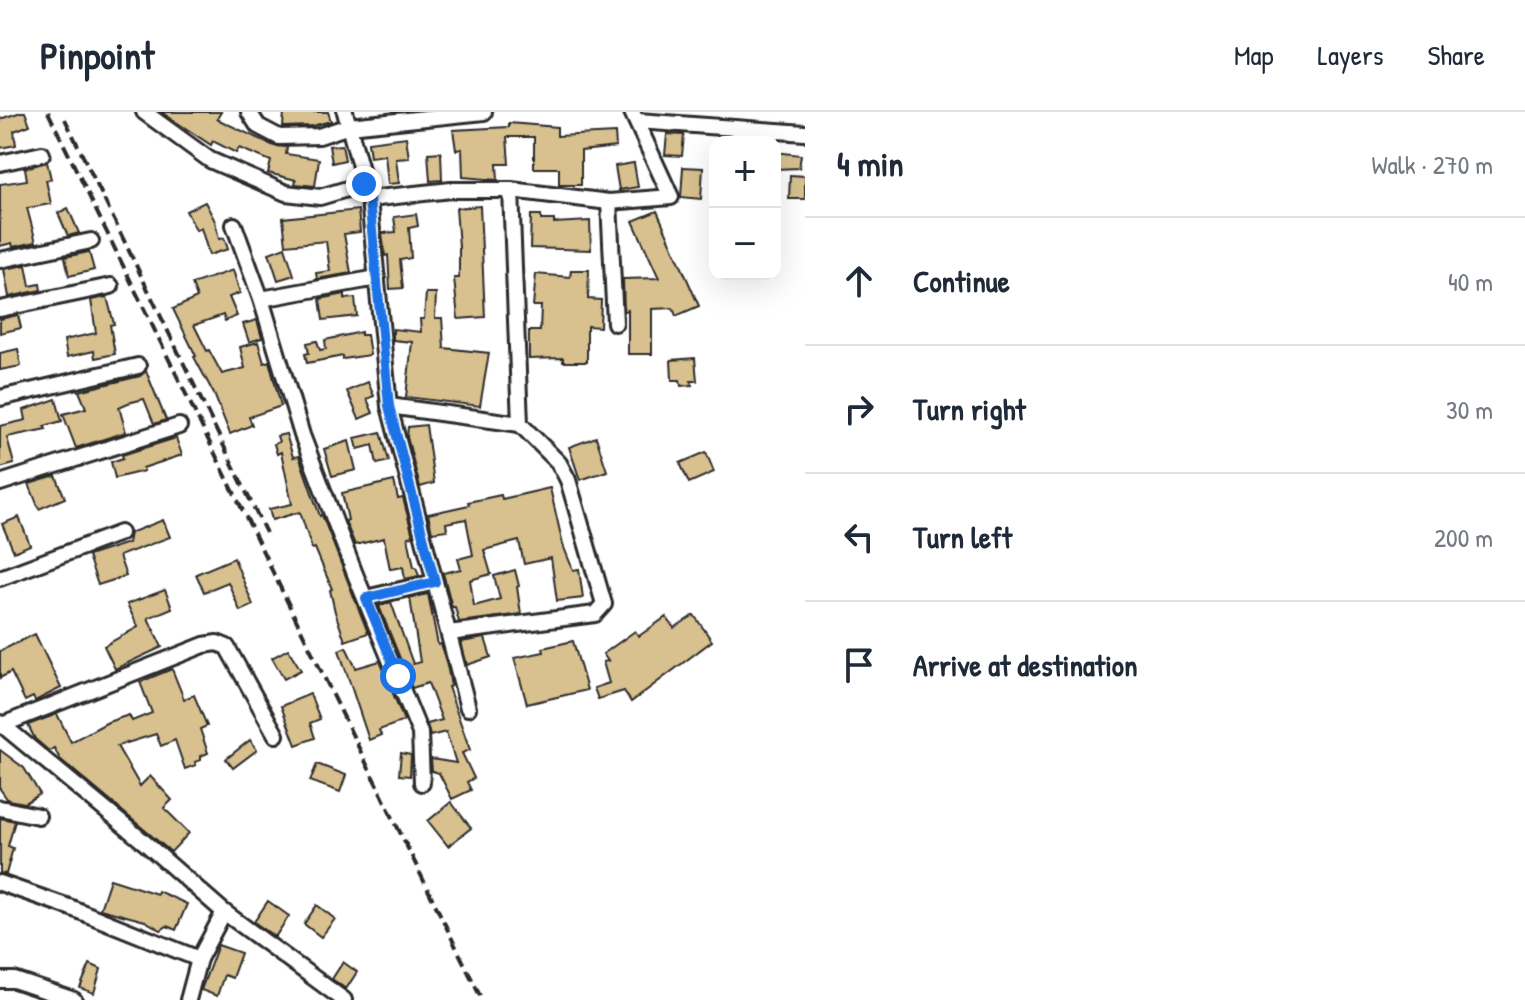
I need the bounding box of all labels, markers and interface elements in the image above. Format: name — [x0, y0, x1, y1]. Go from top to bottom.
text: Pinpoint — [40, 29, 154, 81]
text: Map — [1234, 36, 1274, 74]
text: Layers — [1318, 36, 1383, 74]
text: Share — [1427, 36, 1485, 74]
map controls — [709, 136, 781, 280]
button: + — [709, 136, 781, 208]
text: 4 min — [837, 141, 904, 187]
text: Walk · 270 m — [1372, 147, 1493, 182]
route end — [346, 166, 382, 202]
button: − — [709, 208, 781, 280]
icon: ahead — [837, 259, 881, 303]
text: Continue — [913, 261, 1010, 301]
text: 40 m — [1448, 264, 1493, 299]
icon: right — [837, 387, 881, 431]
text: Turn right — [913, 389, 1026, 429]
text: 30 m — [1446, 392, 1493, 427]
icon: left — [837, 515, 881, 559]
text: Turn left — [913, 517, 1012, 557]
text: 200 m — [1434, 520, 1493, 555]
icon: arrive — [837, 643, 881, 687]
text: Arrive at destination — [913, 645, 1138, 685]
route start — [380, 658, 416, 694]

